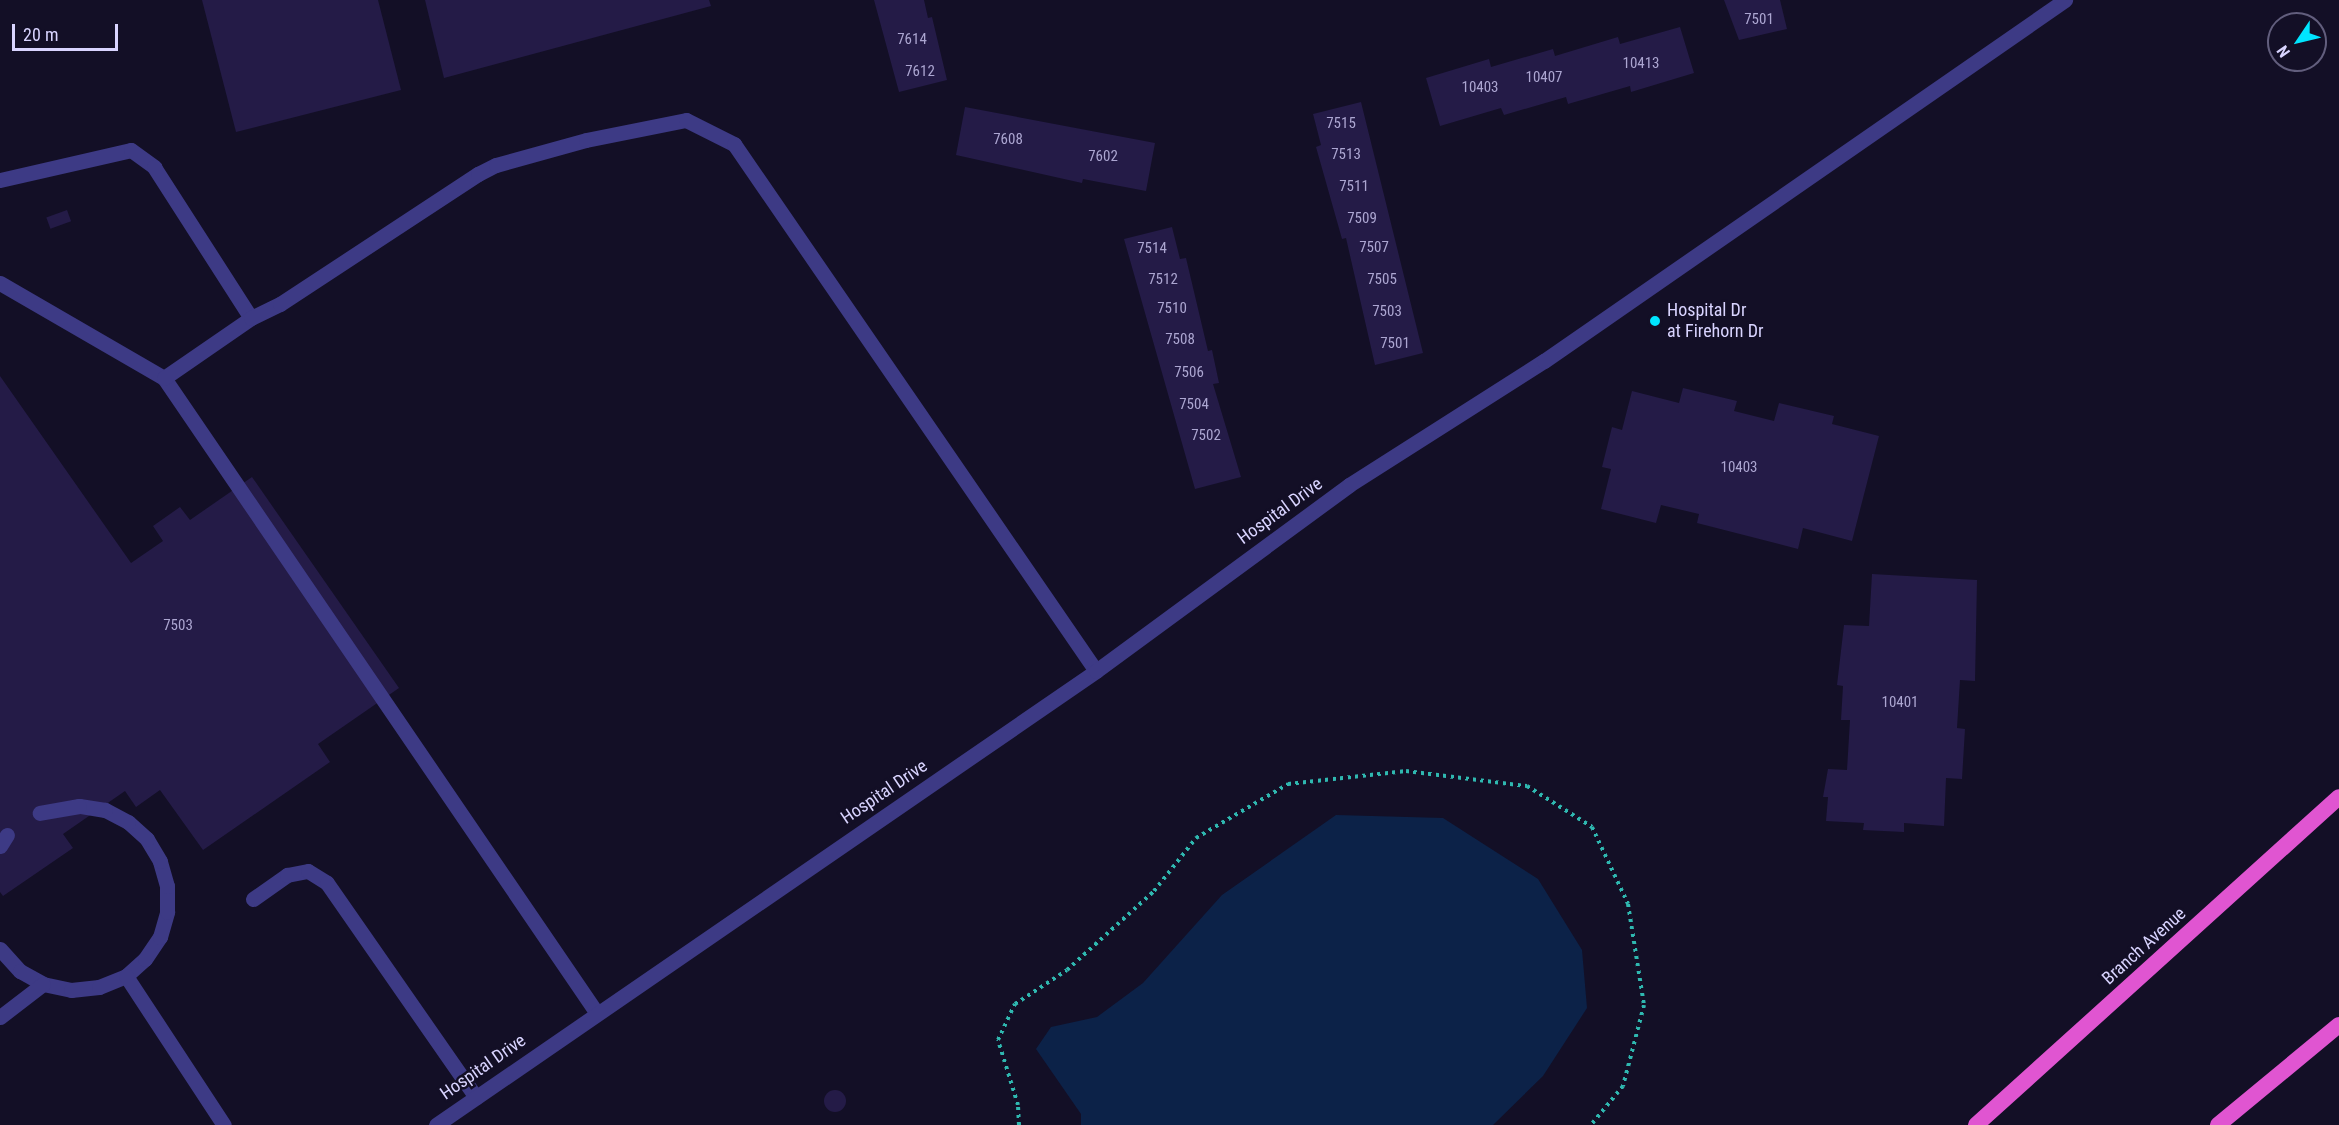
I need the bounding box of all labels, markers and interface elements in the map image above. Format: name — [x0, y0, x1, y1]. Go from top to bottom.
house number: 7501 — [1744, 11, 1774, 29]
scale bar — [15, 12, 122, 50]
north arrow — [2267, 12, 2327, 72]
text: 20 m — [23, 24, 58, 45]
house number: 7614 — [897, 31, 927, 49]
text: N — [2273, 42, 2294, 61]
house number: 10413 — [1622, 55, 1660, 73]
house number: 7612 — [905, 63, 935, 81]
house number: 10407 — [1525, 69, 1563, 87]
house number: 10403 — [1461, 79, 1499, 97]
house number: 7515 — [1326, 115, 1356, 133]
house number: 7608 — [993, 131, 1023, 149]
house number: 7513 — [1331, 146, 1361, 164]
house number: 7602 — [1088, 148, 1118, 166]
house number: 7511 — [1339, 178, 1369, 196]
house number: 7509 — [1347, 210, 1377, 228]
house number: 7507 — [1359, 239, 1389, 257]
house number: 7514 — [1137, 240, 1167, 258]
house number: 7512 — [1148, 271, 1178, 289]
house number: 7505 — [1367, 271, 1397, 289]
house number: 7510 — [1157, 300, 1187, 318]
place label: Hospital Dr at Firehorn Dr — [1667, 300, 1763, 342]
house number: 7503 — [1372, 303, 1402, 321]
marker: Hospital Dr at Firehorn Dr — [1648, 314, 1662, 328]
house number: 7508 — [1165, 331, 1195, 349]
house number: 7501 — [1380, 335, 1410, 353]
house number: 7506 — [1174, 364, 1204, 382]
house number: 7504 — [1179, 396, 1209, 414]
house number: 7502 — [1191, 427, 1221, 445]
house number: 10403 — [1720, 459, 1758, 477]
street label: Hospital Drive — [1233, 473, 1327, 549]
house number: 7503 — [163, 617, 193, 635]
house number: 10401 — [1881, 694, 1919, 712]
street label: Hospital Drive — [837, 755, 931, 829]
street label: Branch Avenue — [2098, 903, 2190, 989]
street label: Hospital Drive — [436, 1030, 530, 1104]

